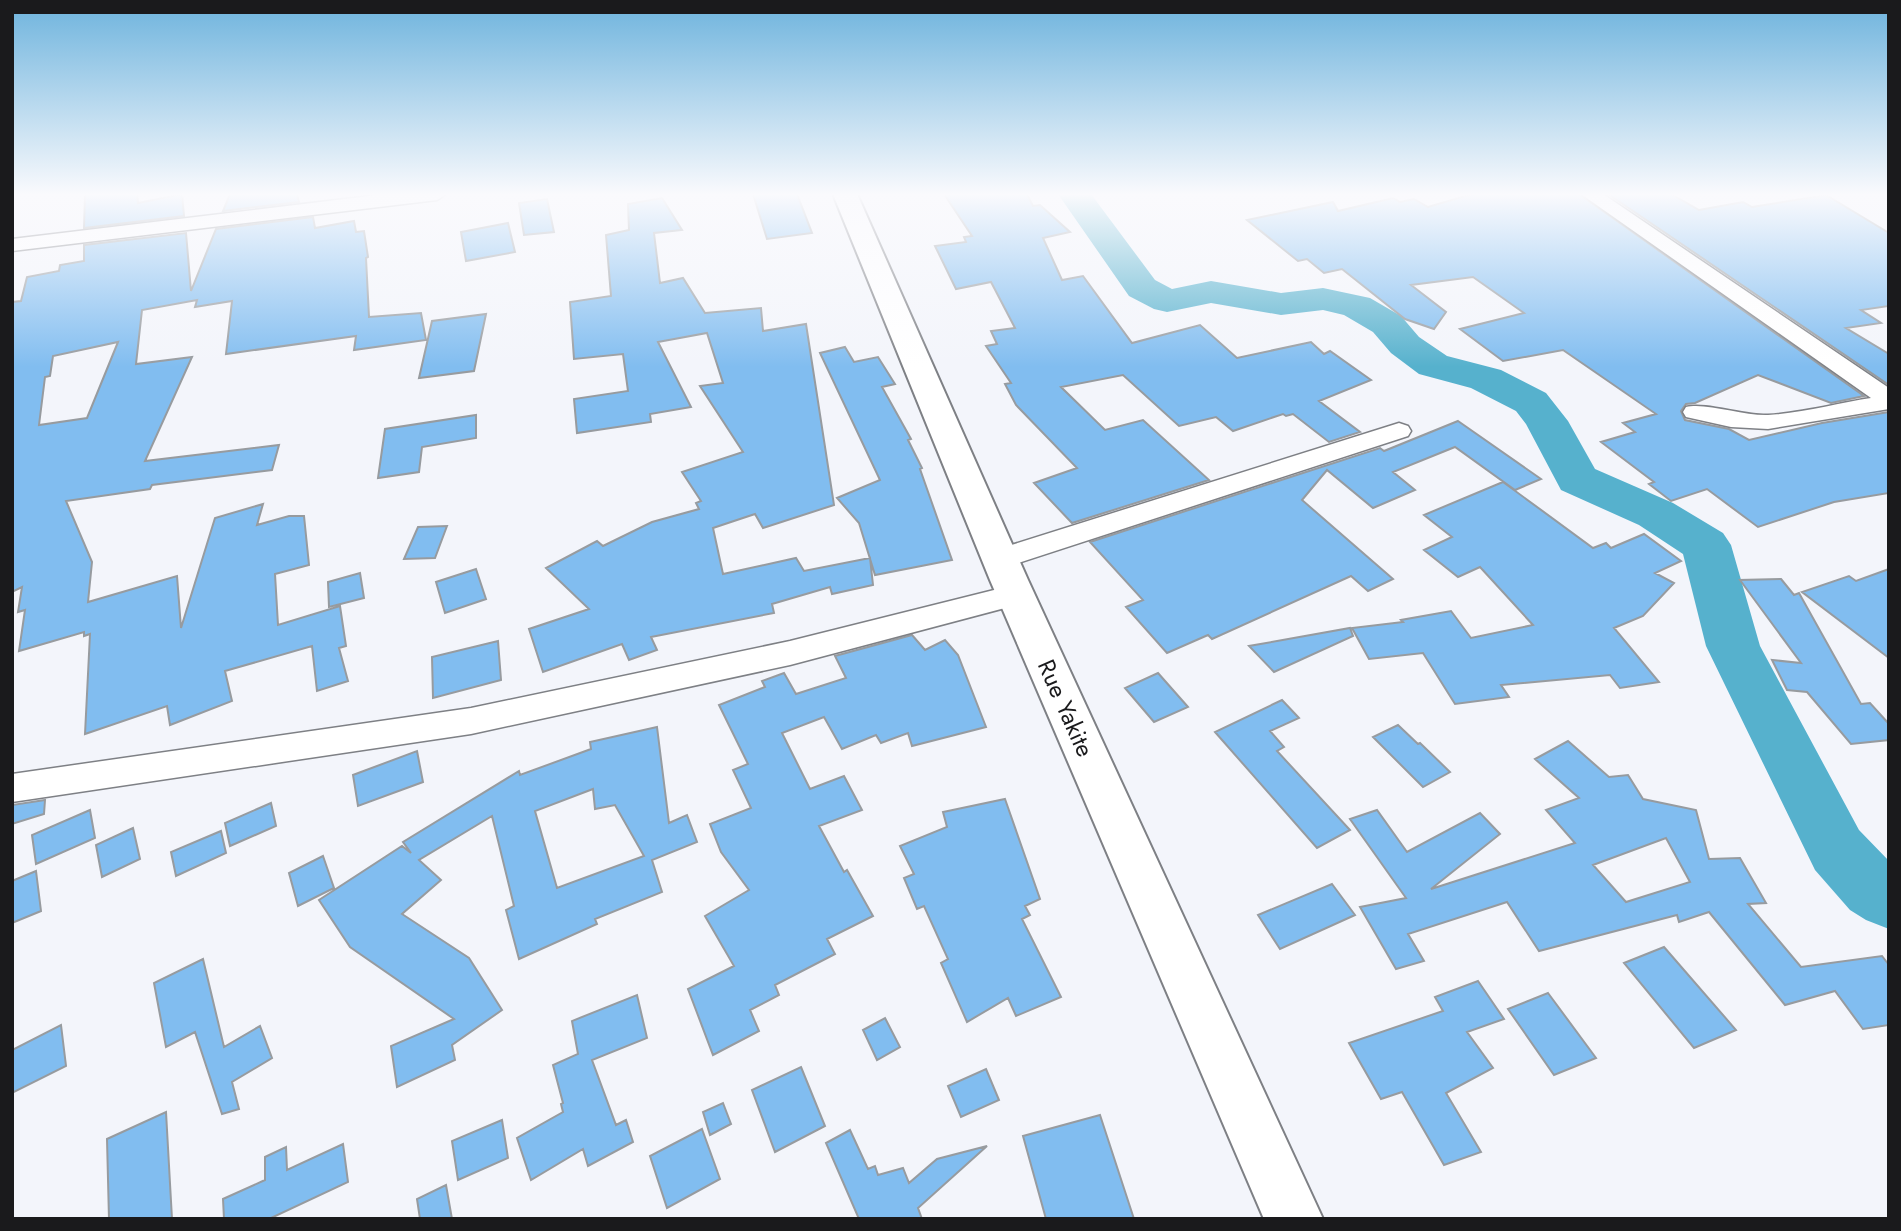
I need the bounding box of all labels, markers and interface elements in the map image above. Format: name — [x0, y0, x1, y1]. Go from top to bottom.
street label: Rue Yakite — [1029, 654, 1103, 762]

